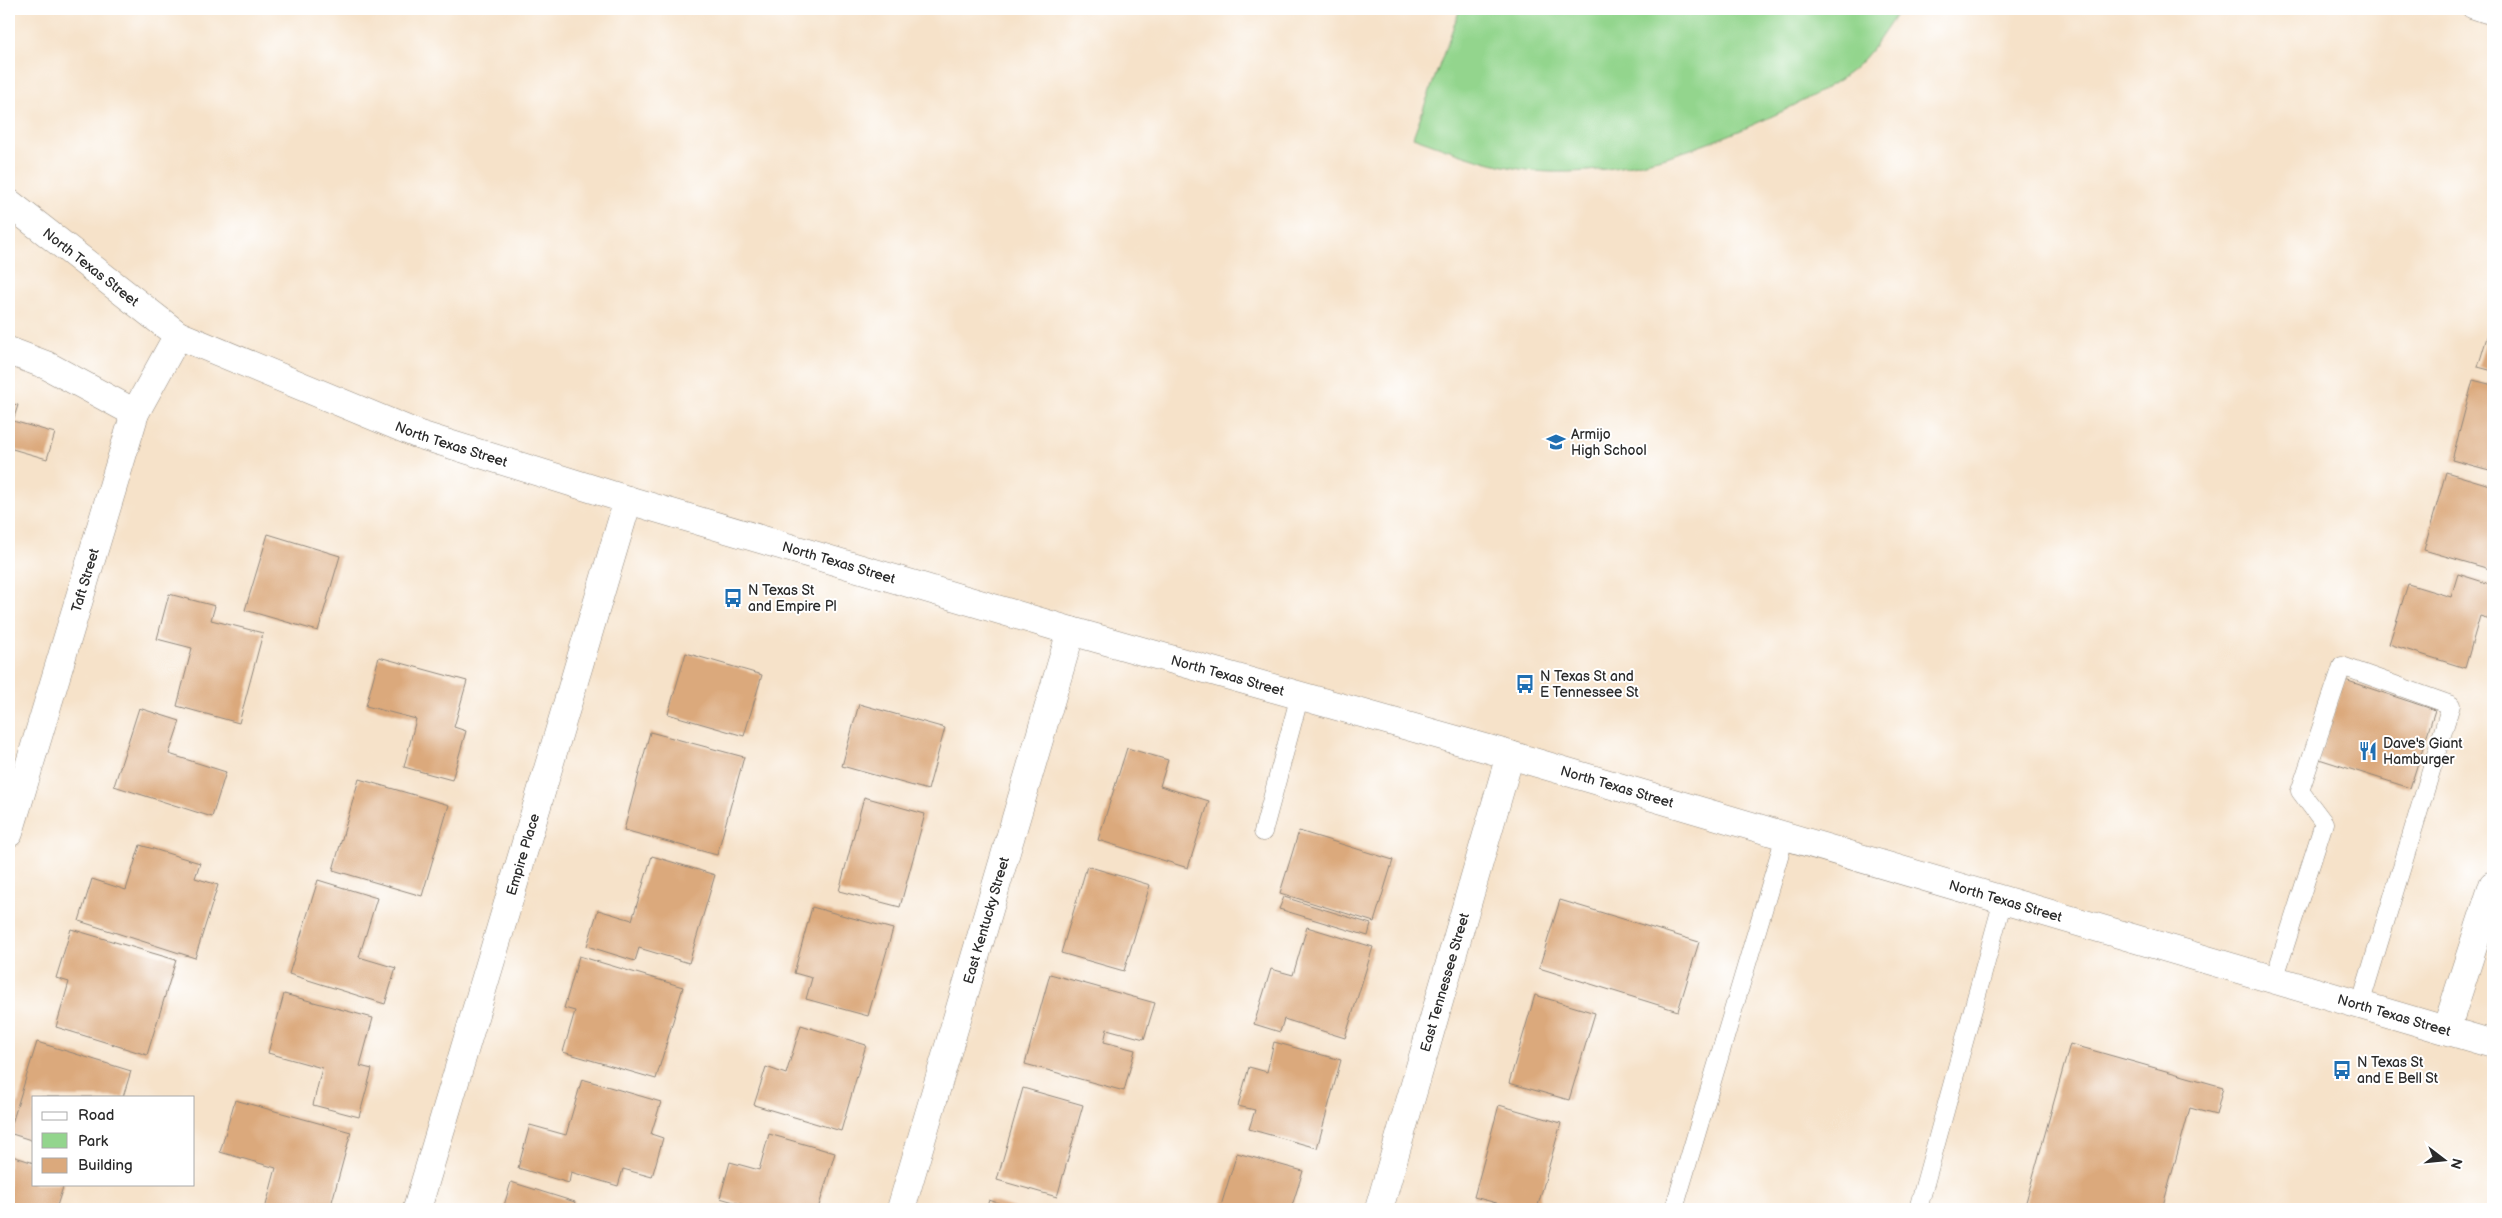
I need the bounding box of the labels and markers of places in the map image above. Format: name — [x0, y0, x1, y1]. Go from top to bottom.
place label: Armijo High School — [1571, 426, 1647, 459]
school or university icon: Armijo High School — [1545, 431, 1567, 453]
place label: N Texas St and Empire Pl — [748, 582, 837, 615]
bus stop icon: N Texas St and Empire Pl — [722, 587, 744, 609]
place label: N Texas St and E Tennessee St — [1540, 668, 1639, 701]
bus stop icon: N Texas St and E Tennessee St — [1514, 673, 1536, 695]
place label: Dave's Giant Hamburger — [2383, 735, 2463, 768]
restaurant icon: Dave's Giant Hamburger — [2357, 740, 2379, 762]
place label: N Texas St and E Bell St — [2357, 1054, 2439, 1087]
bus stop icon: N Texas St and E Bell St — [2331, 1059, 2353, 1081]

